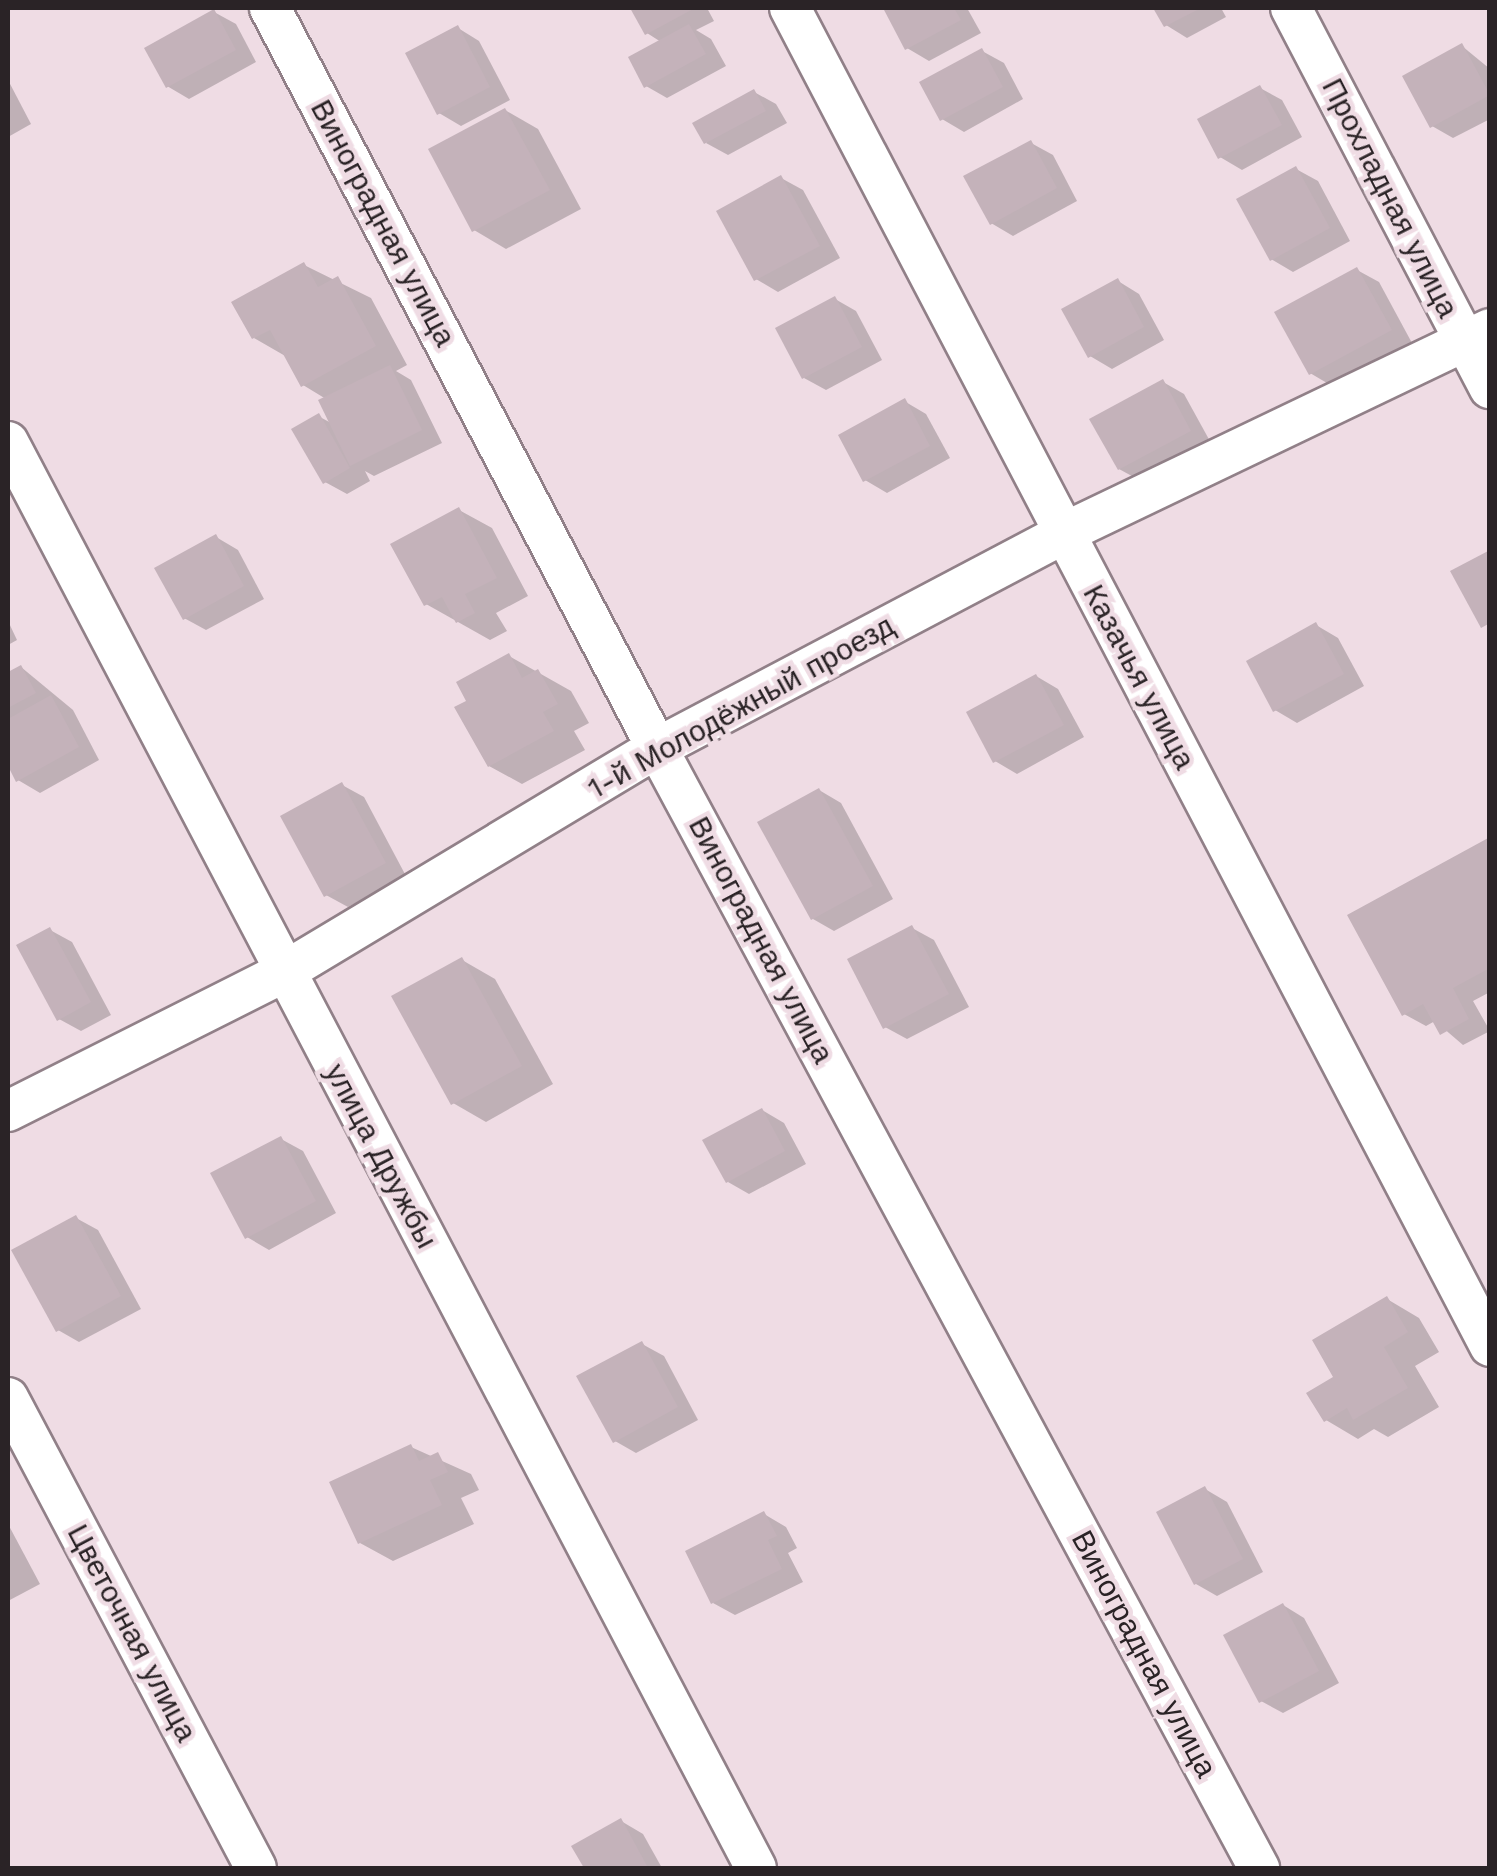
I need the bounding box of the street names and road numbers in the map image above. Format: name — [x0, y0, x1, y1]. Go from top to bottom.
street label: Прохладная улица — [1314, 72, 1466, 324]
street label: Виноградная улица — [303, 94, 463, 352]
street label: Казачья улица — [1075, 579, 1203, 775]
street label: 1-й Молодёжный проезд — [581, 608, 901, 806]
street label: Виноградная улица — [681, 811, 841, 1069]
street label: улица Дружбы — [317, 1058, 445, 1254]
street label: Цветочная улица — [60, 1518, 204, 1748]
street label: Виноградная улица — [1064, 1525, 1224, 1783]

